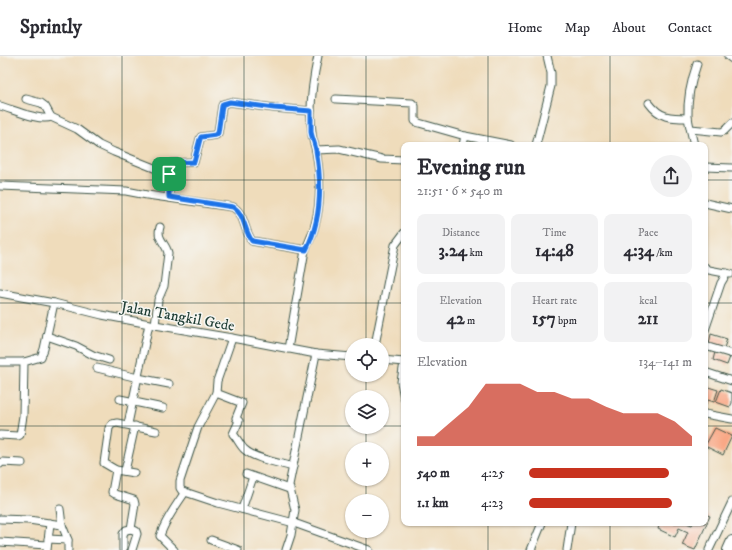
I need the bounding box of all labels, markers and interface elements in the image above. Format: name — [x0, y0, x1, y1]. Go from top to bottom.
text: Sprintly — [20, 16, 82, 39]
text: Home — [508, 19, 542, 37]
text: Map — [564, 19, 590, 37]
text: About — [612, 19, 646, 37]
text: Contact — [668, 19, 712, 37]
text: Evening run — [417, 154, 525, 181]
button: share — [650, 155, 692, 197]
pin — [152, 157, 186, 191]
icon: arrive — [158, 163, 180, 185]
text: 21:51 · 6 × 540 m — [417, 183, 503, 199]
text: Distance — [442, 226, 480, 240]
text: Time — [543, 226, 566, 240]
text: Pace — [638, 226, 658, 240]
text: 3.24 — [439, 240, 467, 262]
text: 14:48 — [535, 240, 574, 262]
text: 4:34 — [623, 240, 654, 262]
text: km — [467, 246, 483, 260]
text: /km — [654, 246, 673, 260]
text: Elevation — [440, 294, 482, 308]
text: Heart rate — [532, 294, 577, 308]
text: kcal — [639, 294, 657, 308]
street label: Jalan Tangkil Gede — [118, 297, 236, 336]
text: 42 — [446, 308, 465, 330]
text: 157 — [532, 308, 556, 330]
text: 211 — [638, 308, 659, 330]
text: m — [465, 314, 475, 328]
text: bpm — [556, 314, 577, 328]
map controls — [345, 338, 389, 538]
button: locate — [345, 338, 389, 382]
text: Elevation — [417, 354, 467, 370]
text: 134–141 m — [638, 354, 692, 370]
button: layers — [345, 390, 389, 434]
button: + — [345, 442, 389, 486]
text: 540 m — [417, 465, 450, 481]
text: 4:25 — [481, 465, 505, 481]
button: − — [345, 494, 389, 538]
text: 1.1 km — [417, 495, 449, 511]
text: 4:23 — [481, 495, 503, 511]

